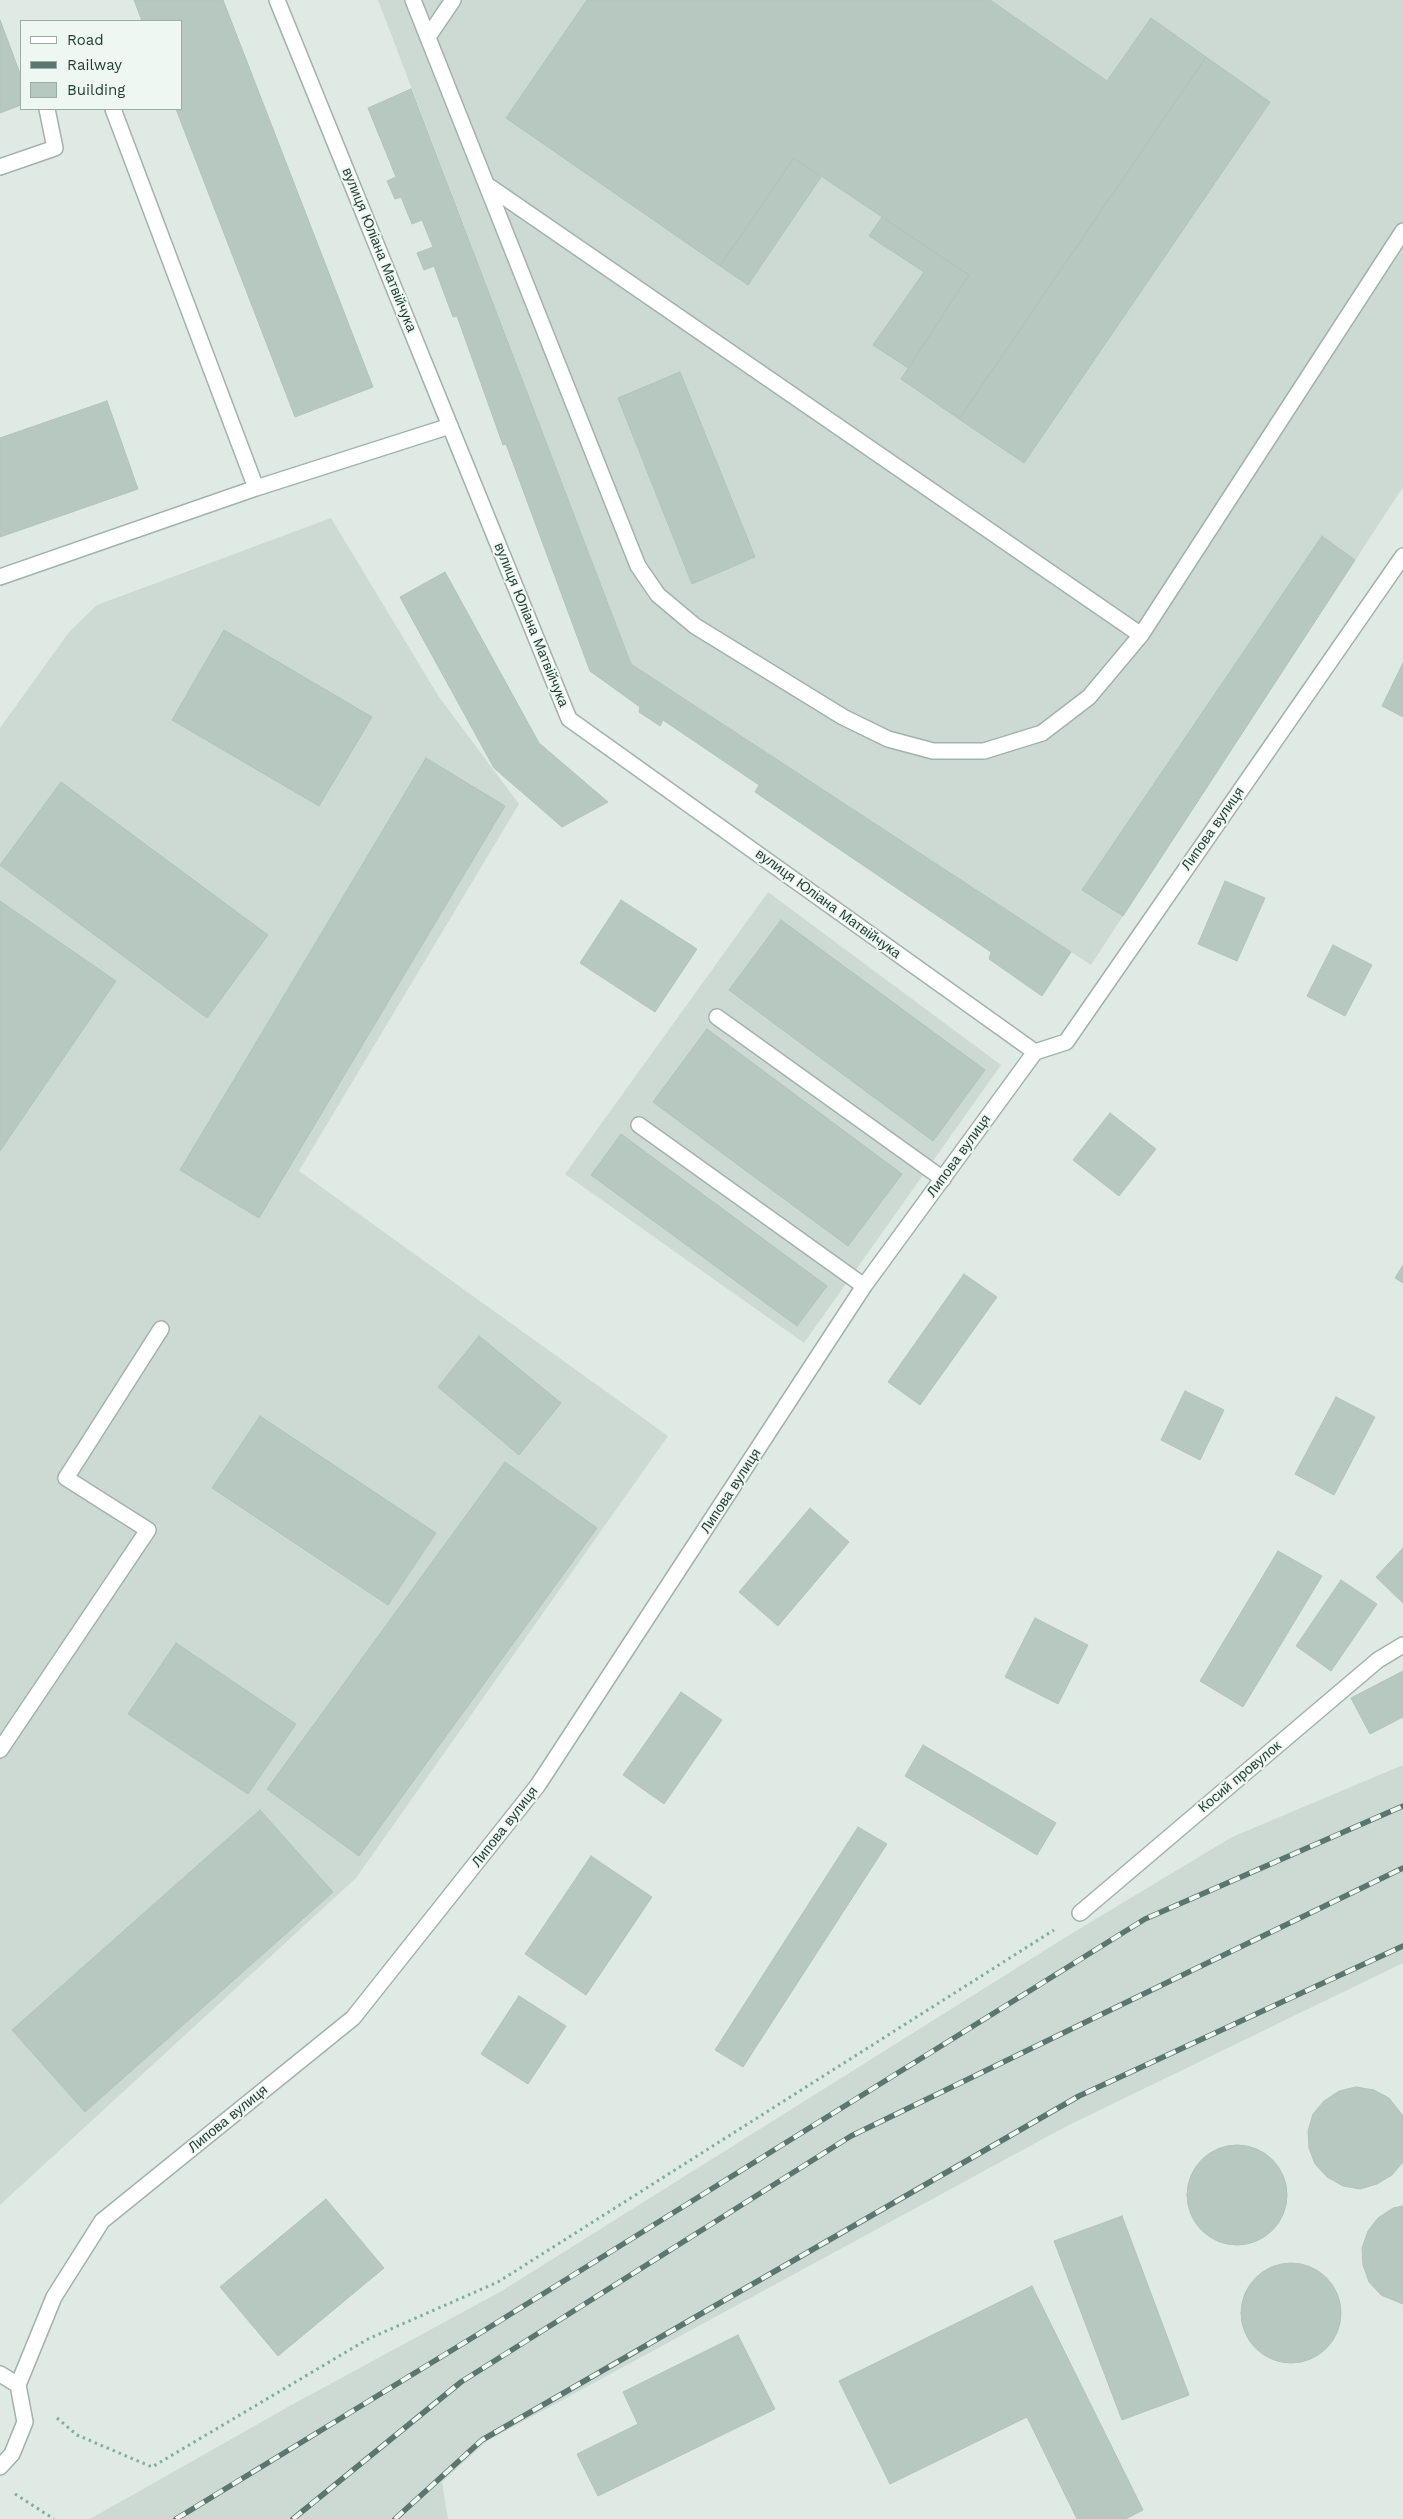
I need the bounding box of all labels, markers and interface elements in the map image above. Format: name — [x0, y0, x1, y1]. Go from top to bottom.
legend — [20, 20, 182, 110]
text: Road — [67, 31, 104, 49]
text: Railway — [67, 56, 122, 74]
text: Building — [67, 81, 125, 99]
street label: вулиця Юліана Матвійчука — [338, 165, 420, 335]
street label: вулиця Юліана Матвійчука — [490, 540, 572, 710]
street label: Липова вулиця — [1178, 784, 1248, 874]
street label: вулиця Юліана Матвійчука — [752, 846, 904, 962]
street label: Липова вулиця — [924, 1112, 994, 1200]
street label: Липова вулиця — [697, 1445, 765, 1537]
street label: Косий провулок — [1195, 1738, 1285, 1816]
street label: Липова вулиця — [468, 1783, 542, 1871]
street label: Липова вулиця — [185, 2082, 271, 2156]

